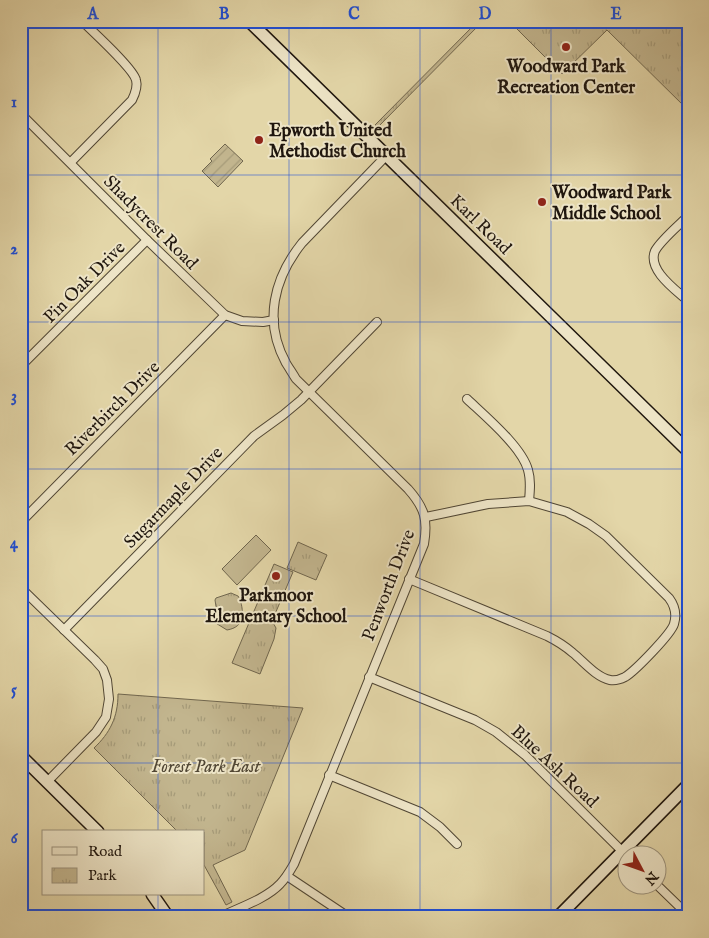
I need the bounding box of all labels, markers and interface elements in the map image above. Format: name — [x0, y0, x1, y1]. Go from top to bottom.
text: A — [87, 5, 100, 25]
text: B — [219, 5, 230, 25]
text: C — [348, 5, 360, 25]
text: D — [479, 5, 492, 25]
text: E — [610, 5, 622, 25]
marker: Woodward Park Recreation Center — [560, 41, 572, 53]
place label: Woodward Park Recreation Center — [497, 56, 635, 100]
text: 1 — [11, 93, 17, 113]
place label: Epworth United Methodist Church — [269, 120, 406, 164]
marker: Epworth United Methodist Church — [253, 134, 265, 146]
street label: Shadycrest Road — [98, 171, 202, 275]
place label: Woodward Park Middle School — [551, 182, 672, 226]
street label: Karl Road — [444, 190, 516, 260]
marker: Woodward Park Middle School — [536, 196, 548, 208]
street label: Pin Oak Drive — [39, 237, 131, 329]
text: 2 — [10, 240, 18, 260]
street label: Riverbirch Drive — [61, 357, 165, 461]
text: 3 — [11, 387, 17, 407]
street label: Sugarmaple Drive — [120, 442, 229, 554]
street label: Penworth Drive — [358, 527, 421, 644]
text: 4 — [10, 534, 19, 554]
marker: Parkmoor Elementary School — [270, 570, 282, 582]
place label: Parkmoor Elementary School — [205, 585, 348, 629]
text: 5 — [11, 681, 17, 701]
street label: Blue Ash Road — [506, 721, 603, 814]
park label: Forest Park East — [152, 756, 262, 779]
text: 6 — [11, 829, 19, 849]
legend — [42, 830, 205, 896]
text: Road — [88, 842, 123, 861]
north arrow — [616, 846, 666, 896]
text: Park — [88, 866, 118, 885]
text: N — [640, 867, 662, 888]

